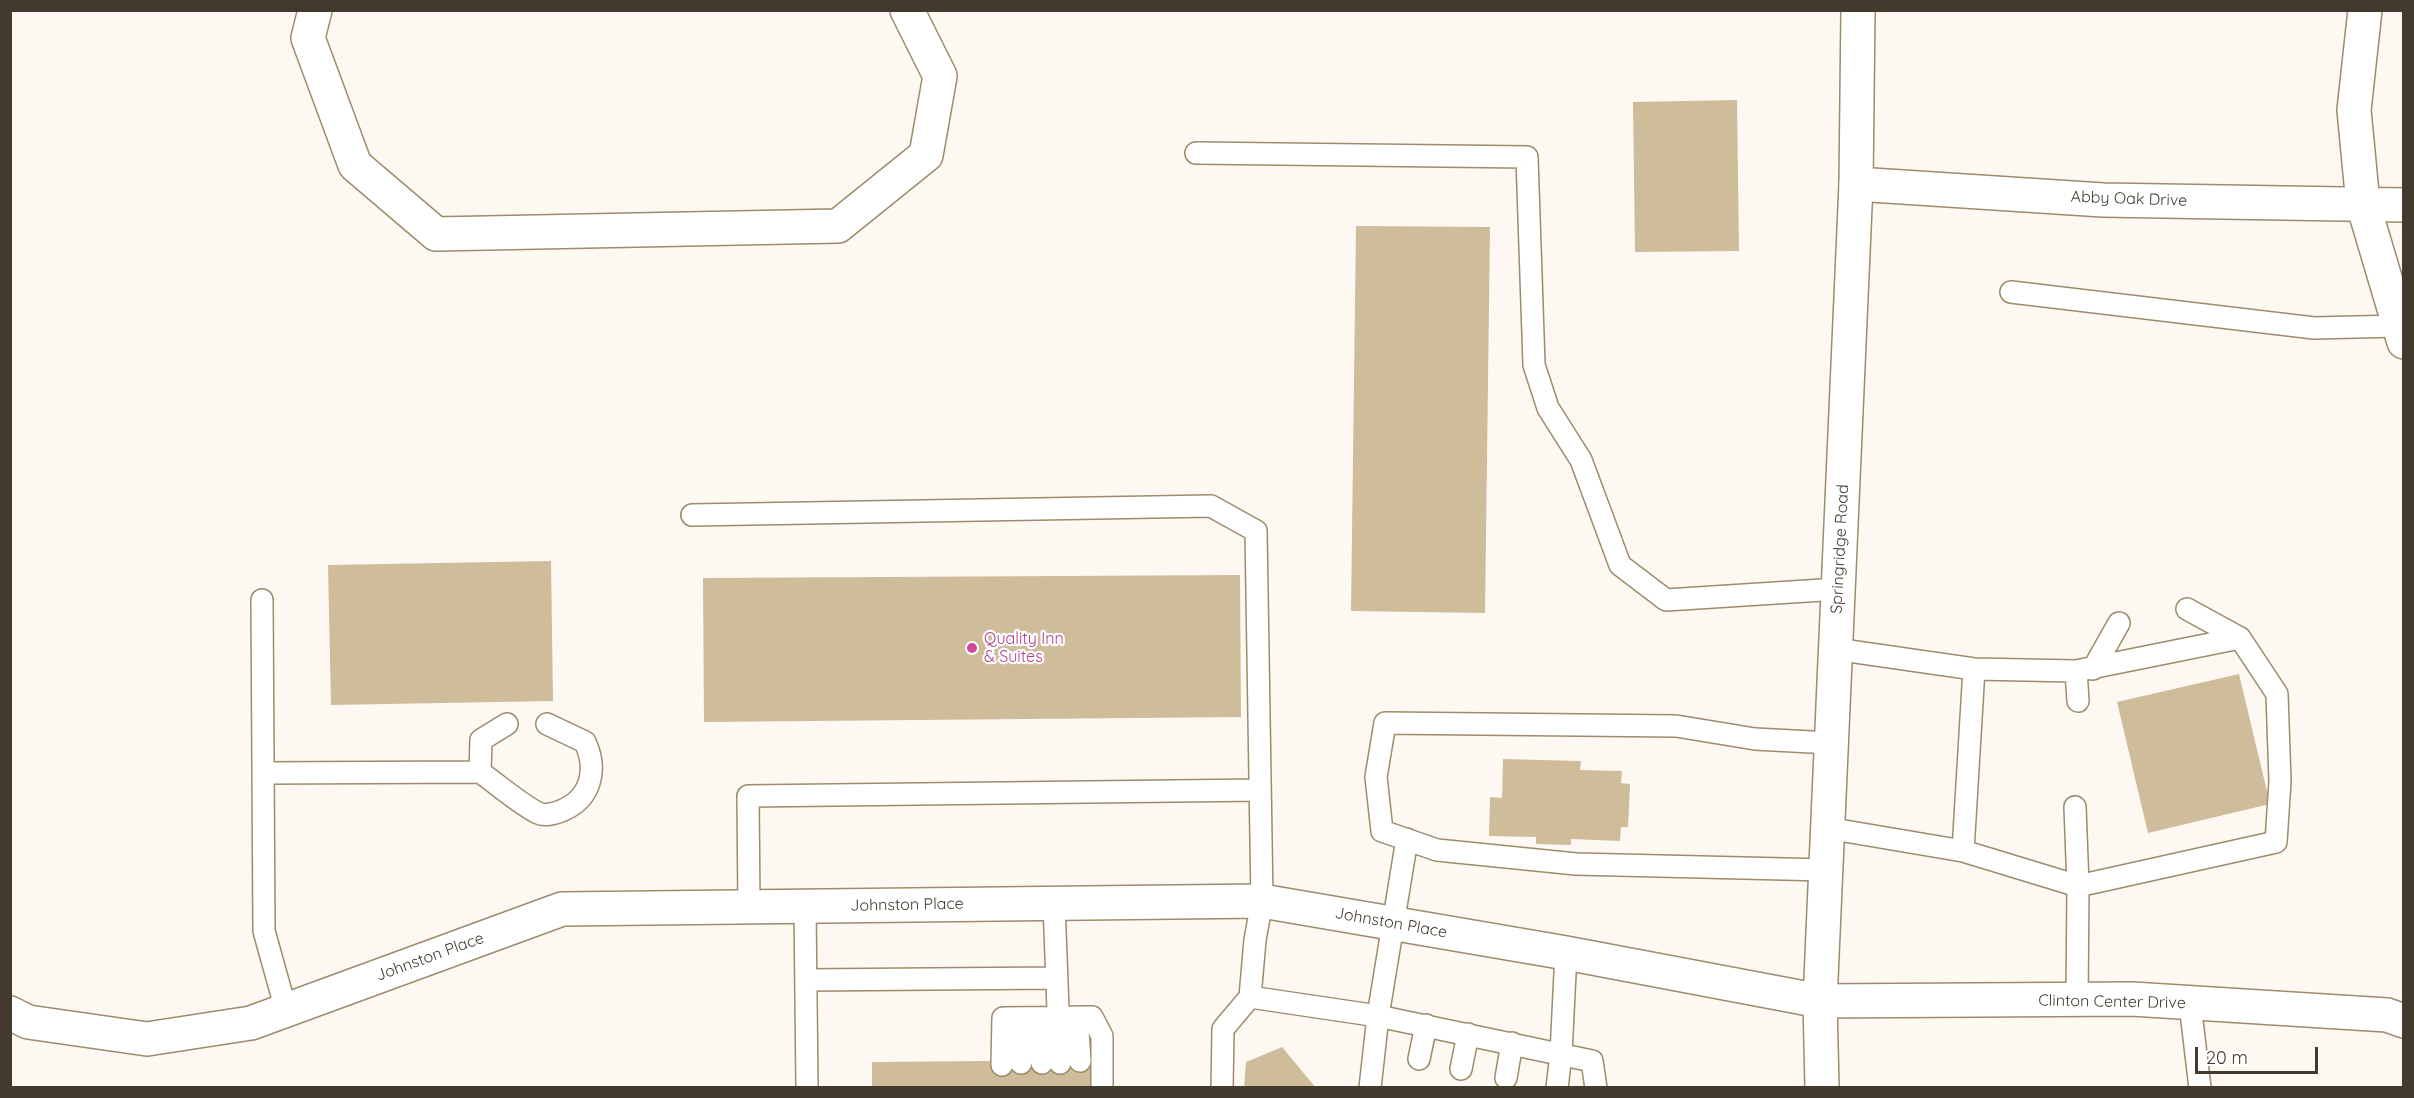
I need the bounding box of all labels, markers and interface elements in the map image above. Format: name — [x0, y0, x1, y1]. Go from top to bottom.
street label: Abby Oak Drive — [2070, 187, 2188, 211]
street label: Springridge Road — [1827, 484, 1853, 614]
place label: Quality Inn & Suites — [984, 629, 1064, 667]
marker: Quality Inn & Suites — [965, 641, 979, 655]
street label: Johnston Place — [850, 894, 964, 916]
street label: Johnston Place — [1333, 904, 1449, 942]
street label: Johnston Place — [373, 929, 487, 985]
street label: Clinton Center Drive — [2038, 991, 2186, 1013]
scale bar — [2198, 1035, 2321, 1073]
text: 20 m — [2206, 1046, 2248, 1069]

